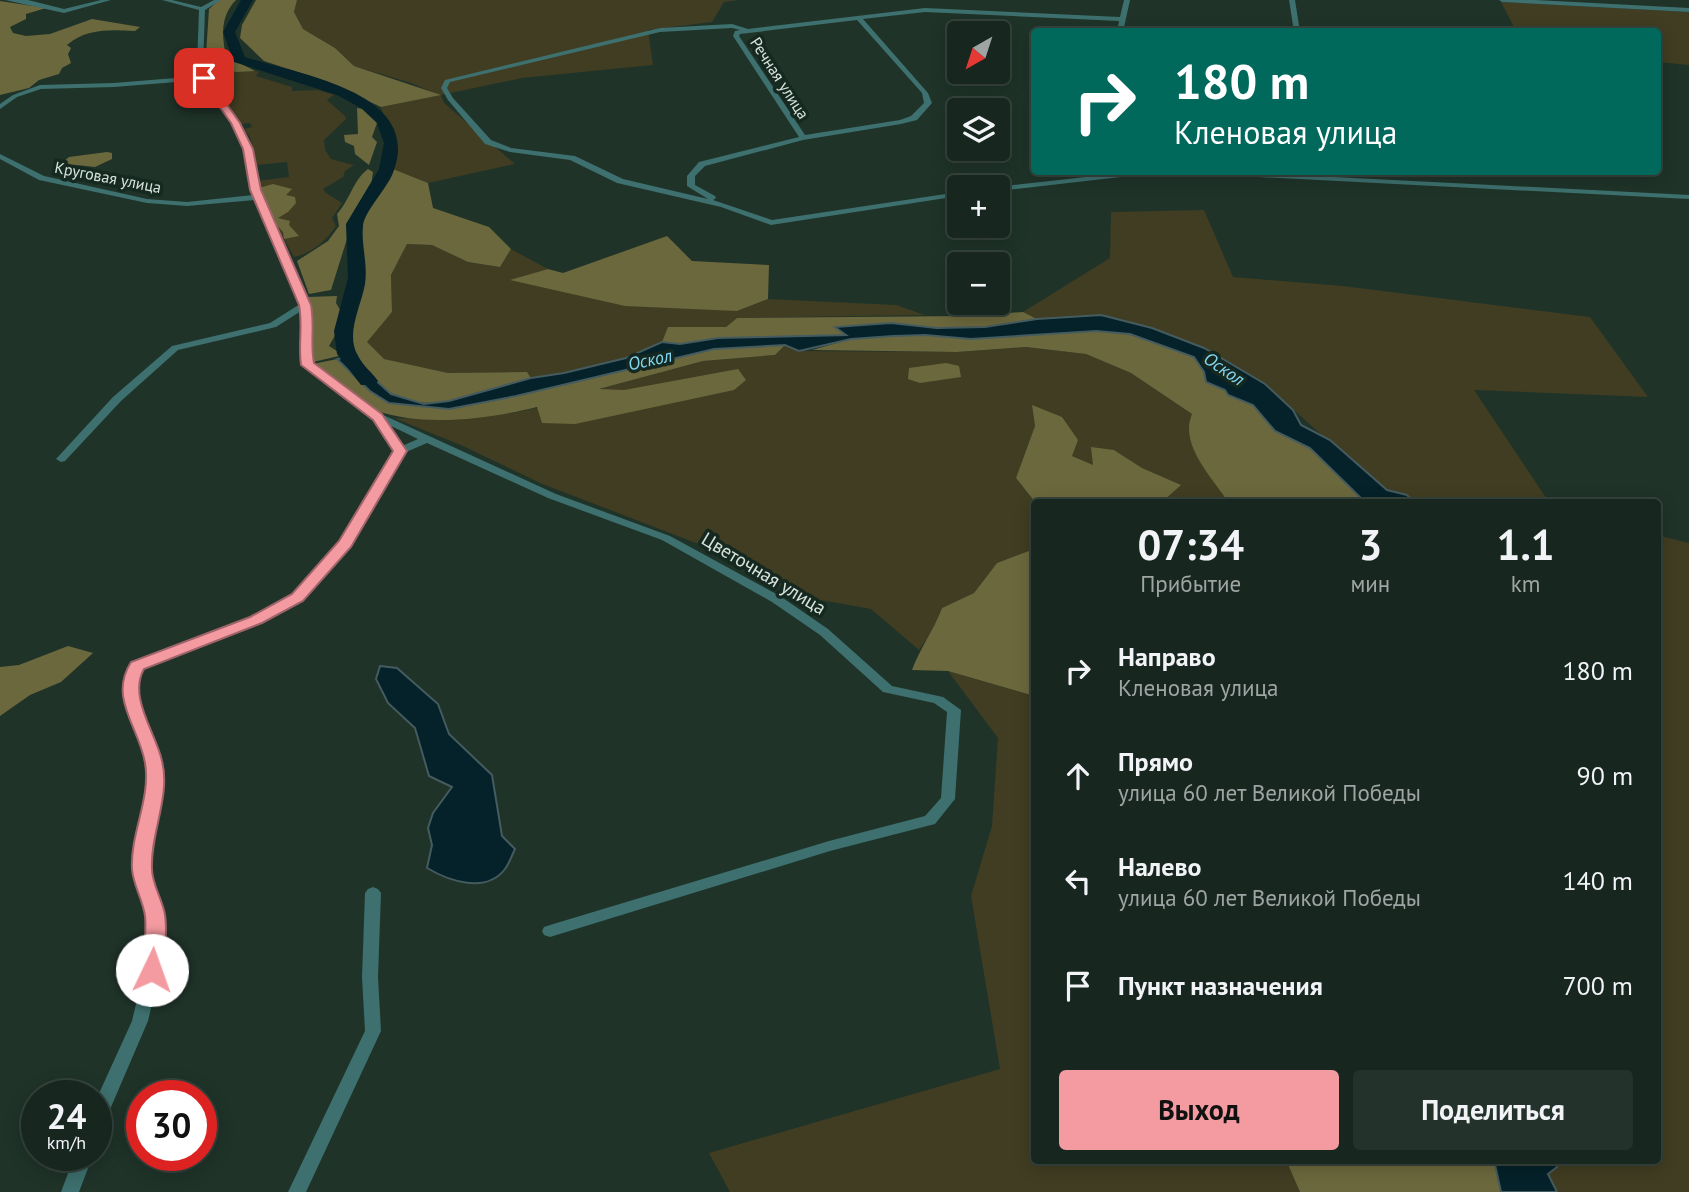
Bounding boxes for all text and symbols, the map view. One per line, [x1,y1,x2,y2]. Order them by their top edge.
north arrow [947,21,1010,84]
map controls [947,21,1010,315]
street label: Речная улица [746,33,814,123]
pin [174,48,234,108]
text: 180 m [1174,49,1309,113]
icon: right [1059,56,1150,147]
icon: arrive [185,59,223,97]
button: layers [947,98,1010,161]
text: Кленовая улица [1174,111,1397,153]
street label: Круговая улица [53,157,163,197]
button: + [947,175,1010,238]
button: − [947,252,1010,315]
water label: Оскол [626,344,674,375]
water label: Оскол [1199,347,1249,391]
text: 07:34 [1137,517,1244,572]
text: 3 [1358,517,1382,572]
text: 1.1 [1497,517,1555,572]
street label: Цветочная улица [697,526,831,620]
text: Прибытие [1140,569,1241,598]
text: мин [1350,569,1390,598]
text: km [1511,569,1540,598]
text: Направо [1118,640,1216,673]
icon: right [1059,652,1097,690]
text: 180 m [1562,654,1633,687]
text: Кленовая улица [1118,673,1279,702]
text: Прямо [1118,745,1193,778]
icon: ahead [1059,757,1097,795]
text: 90 m [1577,759,1633,792]
text: улица 60 лет Великой Победы [1118,778,1421,807]
text: Налево [1118,850,1202,883]
icon: left [1059,862,1097,900]
text: 140 m [1562,864,1633,897]
text: улица 60 лет Великой Победы [1118,883,1421,912]
position arrow [115,933,189,1007]
icon: arrive [1059,967,1097,1005]
text: Пункт назначения [1118,969,1323,1002]
text: 700 m [1562,969,1633,1002]
button: Выход [1059,1070,1339,1150]
button: Поделиться [1353,1070,1633,1150]
speed limit sign: 30 [126,1080,217,1171]
text: 24 [47,1093,86,1139]
text: km/h [47,1131,86,1154]

